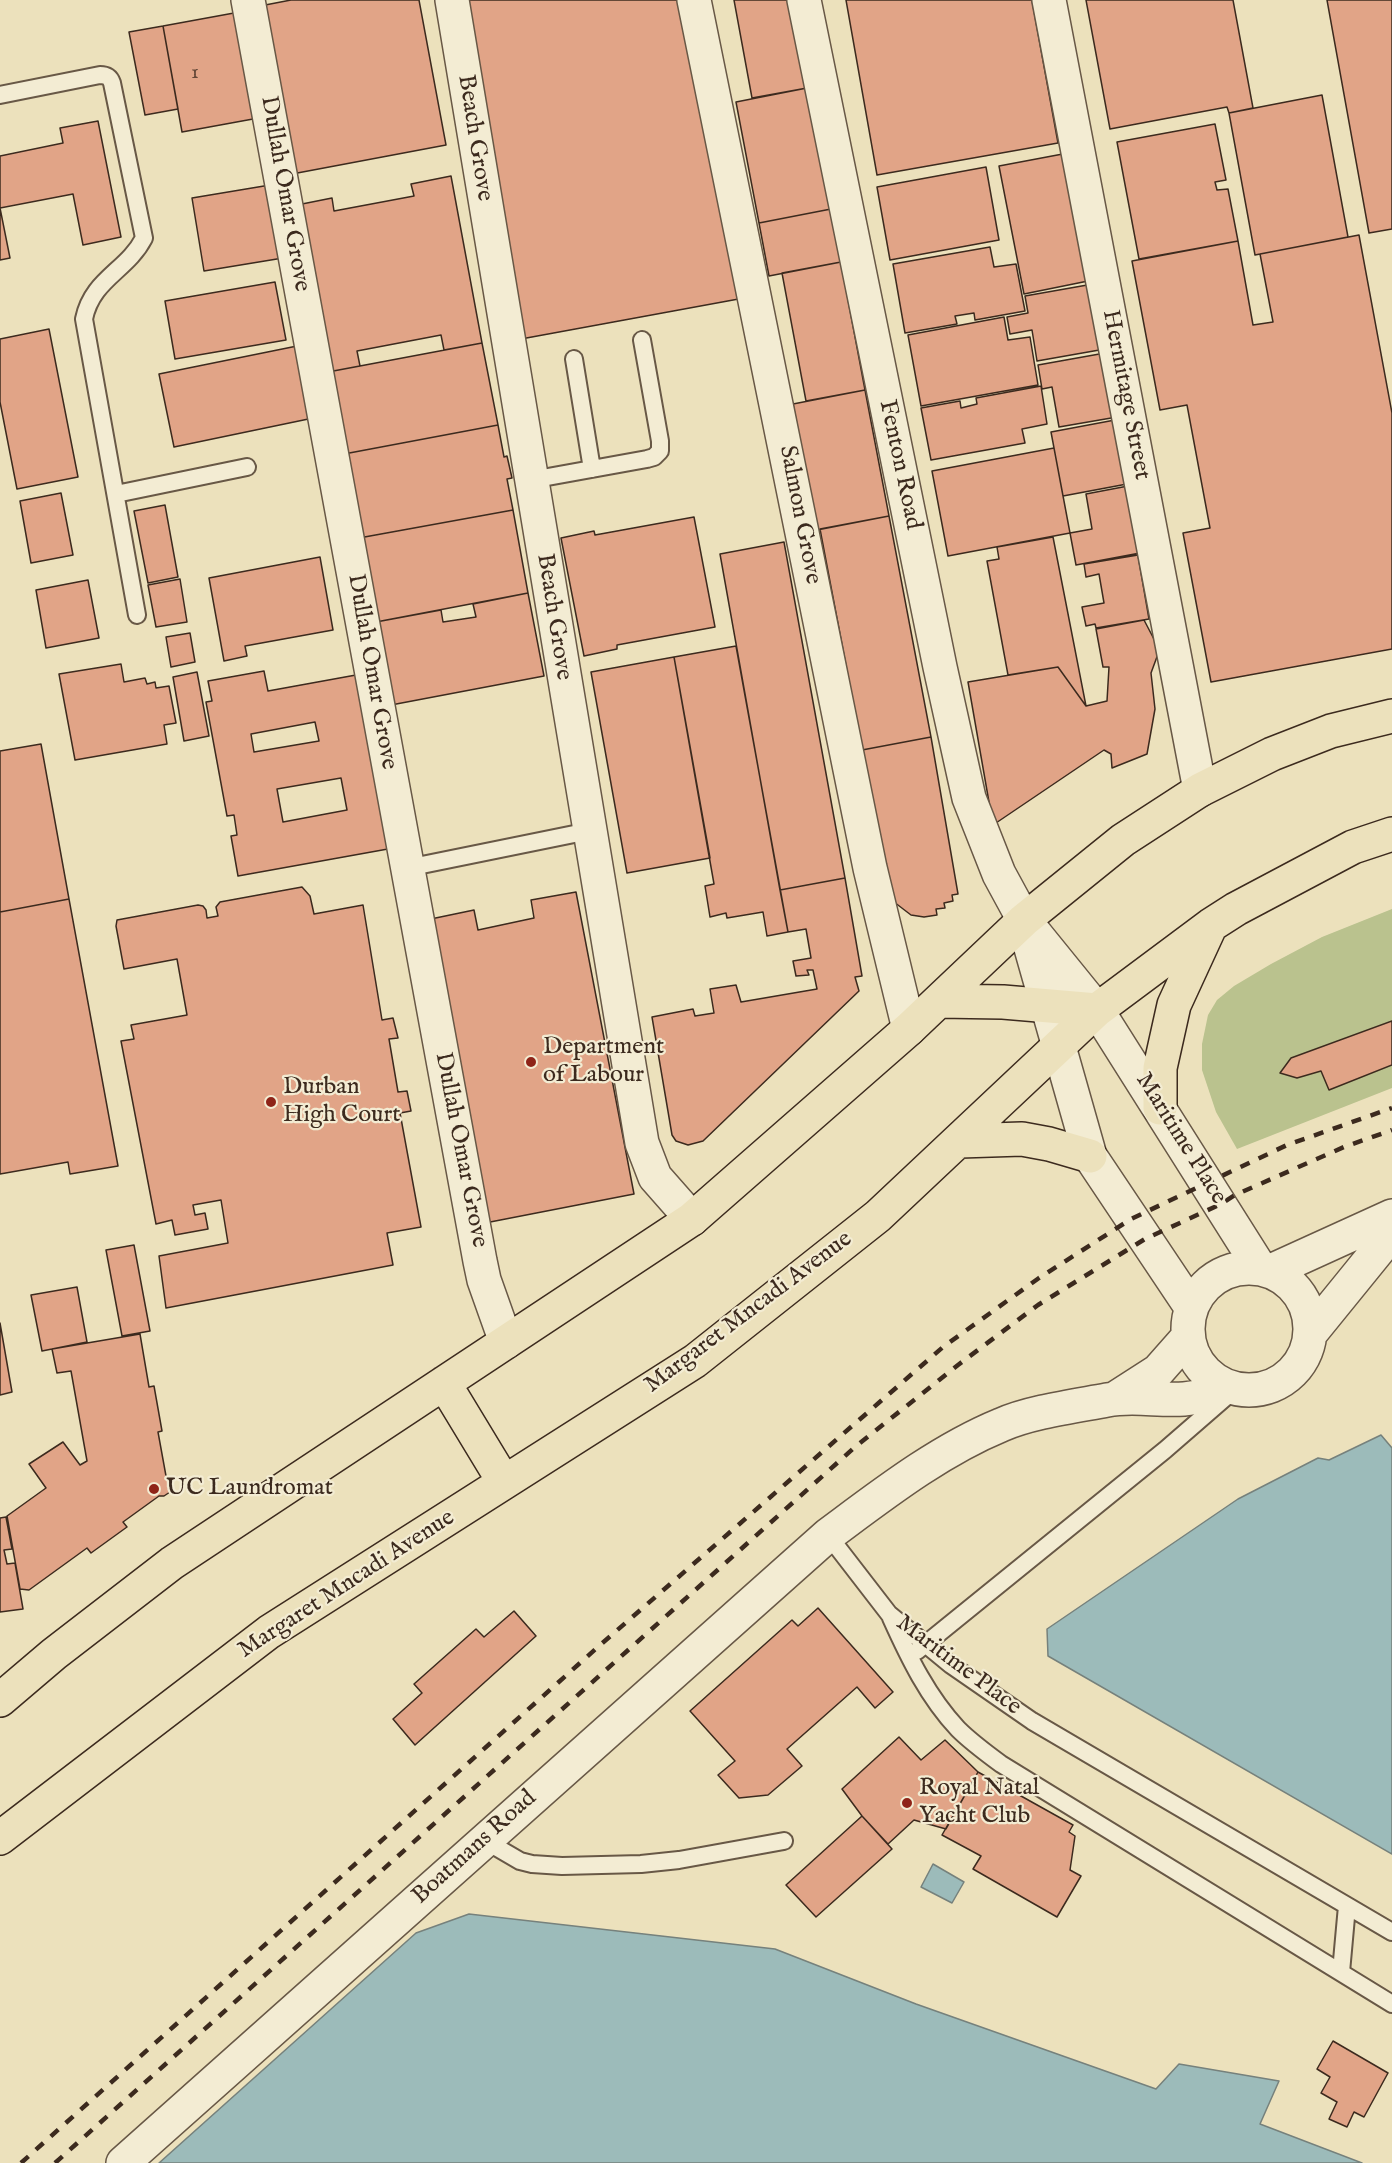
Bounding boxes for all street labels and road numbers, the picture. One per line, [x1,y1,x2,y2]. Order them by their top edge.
street label: Beach Grove [450,73,498,203]
street label: Dullah Omar Grove [253,94,315,294]
street label: Hermitage Street [1094,308,1156,482]
street label: Fenton Road [871,397,927,533]
street label: Salmon Grove [771,443,827,587]
street label: Beach Grove [529,552,577,682]
street label: Dullah Omar Grove [340,572,402,772]
street label: Dullah Omar Grove [427,1050,493,1250]
street label: Maritime Place [1128,1068,1232,1210]
street label: Margaret Mncadi Avenue [640,1226,858,1400]
street label: Margaret Mncadi Avenue [233,1504,461,1666]
street label: Maritime Place [890,1609,1026,1723]
street label: Boatmans Road [407,1785,543,1911]

